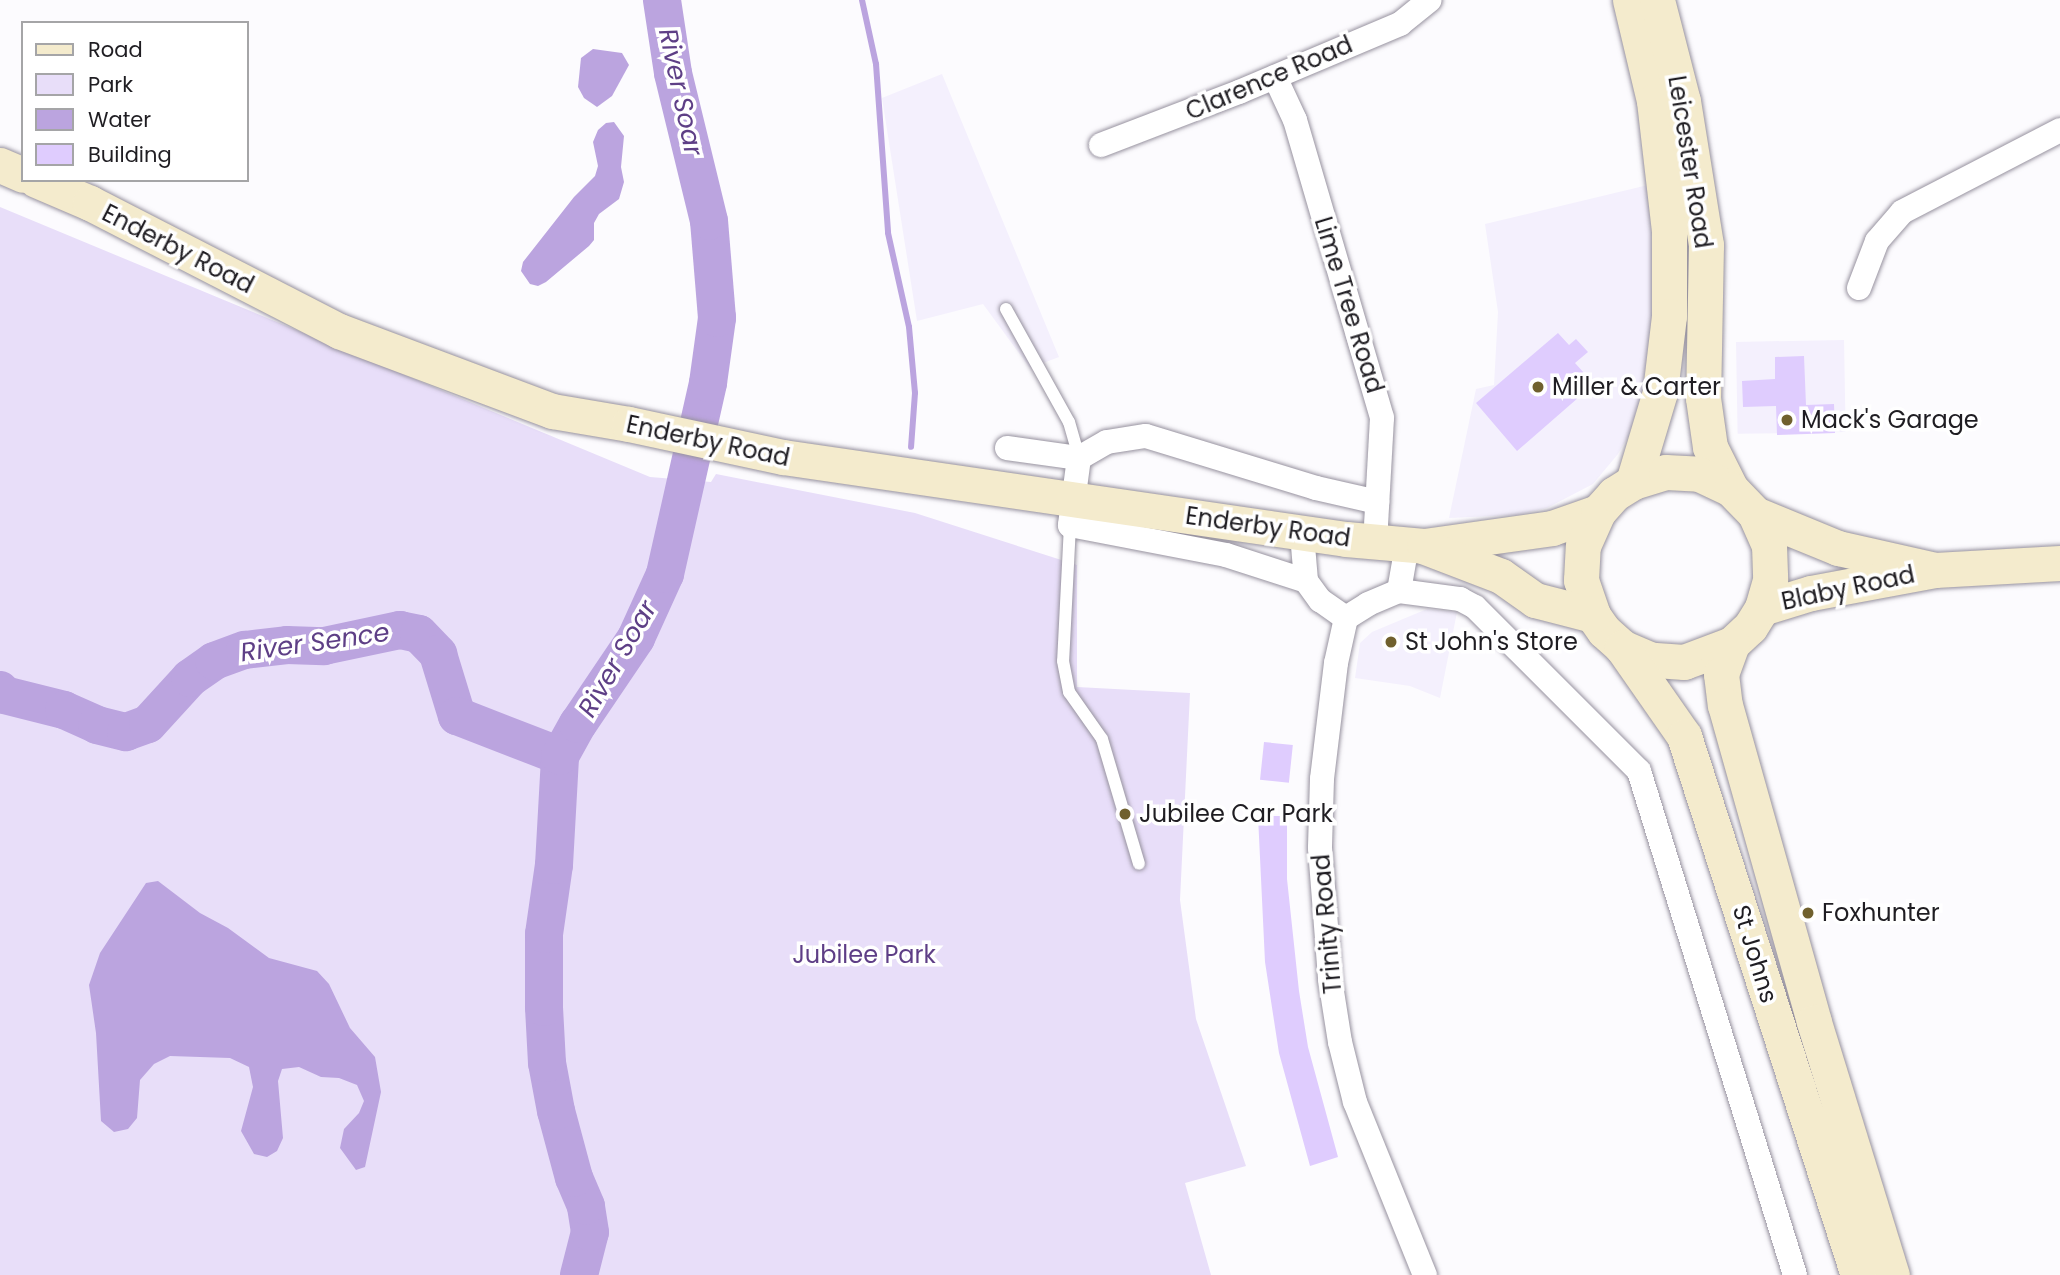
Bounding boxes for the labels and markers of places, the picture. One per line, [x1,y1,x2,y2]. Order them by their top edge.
place label: Miller & Carter [1552,373,1721,401]
marker: Miller & Carter [1530,379,1546,395]
place label: Mack's Garage [1801,406,1979,434]
marker: Mack's Garage [1779,412,1795,428]
place label: St John's Store [1405,628,1578,656]
marker: St John's Store [1383,634,1399,650]
place label: Jubilee Car Park [1139,800,1333,828]
marker: Jubilee Car Park [1117,806,1133,822]
place label: Foxhunter [1822,899,1940,927]
marker: Foxhunter [1800,905,1816,921]

